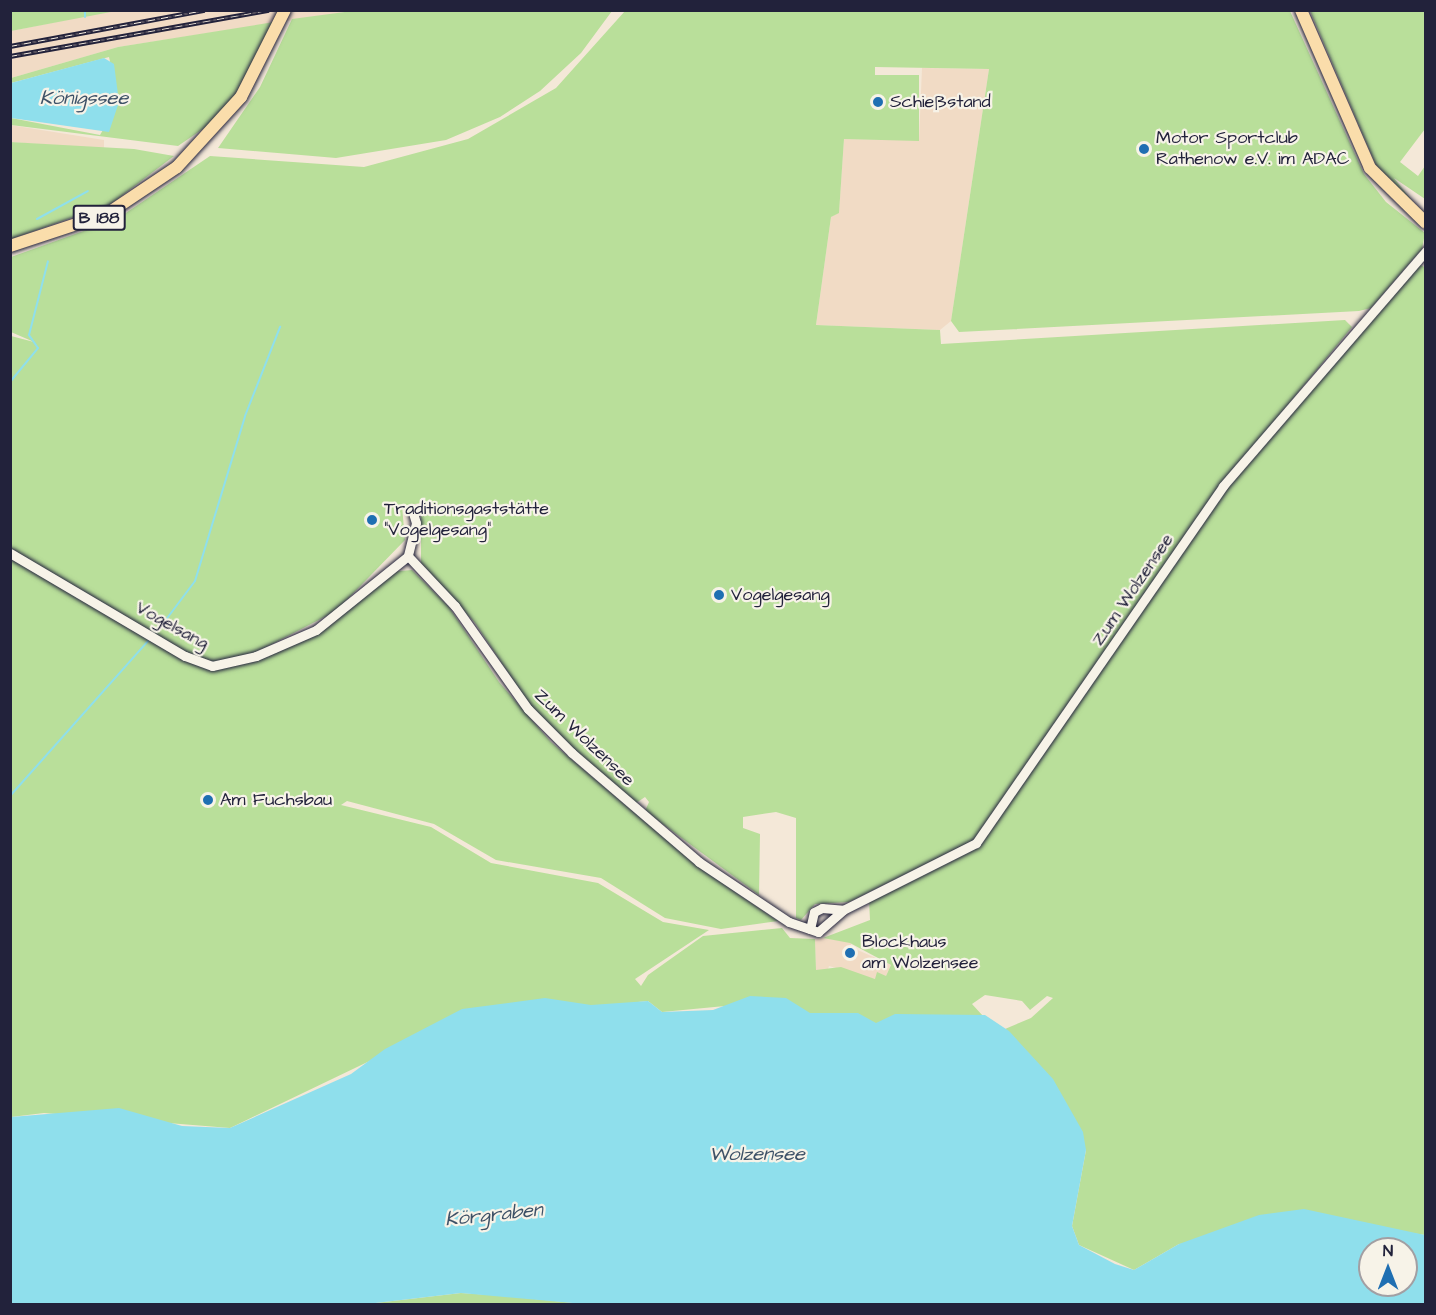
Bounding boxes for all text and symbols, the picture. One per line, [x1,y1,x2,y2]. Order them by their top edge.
water label: Königssee [40,86,128,110]
place label: Schießstand [890,91,991,113]
marker: Schießstand [871,95,885,109]
place label: Motor Sportclub Rathenow e.V. im ADAC [1156,128,1350,170]
marker: Motor Sportclub Rathenow e.V. im ADAC [1137,142,1151,156]
road number: B 188 [72,205,126,231]
place label: Traditionsgaststätte "Vogelgesang" [384,499,549,542]
marker: Traditionsgaststätte "Vogelgesang" [365,513,379,527]
street label: Zum Wolzensee [1088,530,1178,650]
place label: Vogelgesang [731,584,830,606]
marker: Vogelgesang [712,588,726,602]
street label: Vogelsang [132,597,212,655]
street label: Zum Wolzensee [530,685,638,791]
place label: Am Fuchsbau [220,789,332,811]
marker: Am Fuchsbau [201,793,215,807]
place label: Blockhaus am Wolzensee [862,932,978,974]
marker: Blockhaus am Wolzensee [843,946,857,960]
water label: Wolzensee [709,1142,805,1166]
water label: Körgraben [444,1198,544,1232]
north arrow [1358,1237,1418,1297]
text: N [1383,1240,1393,1262]

